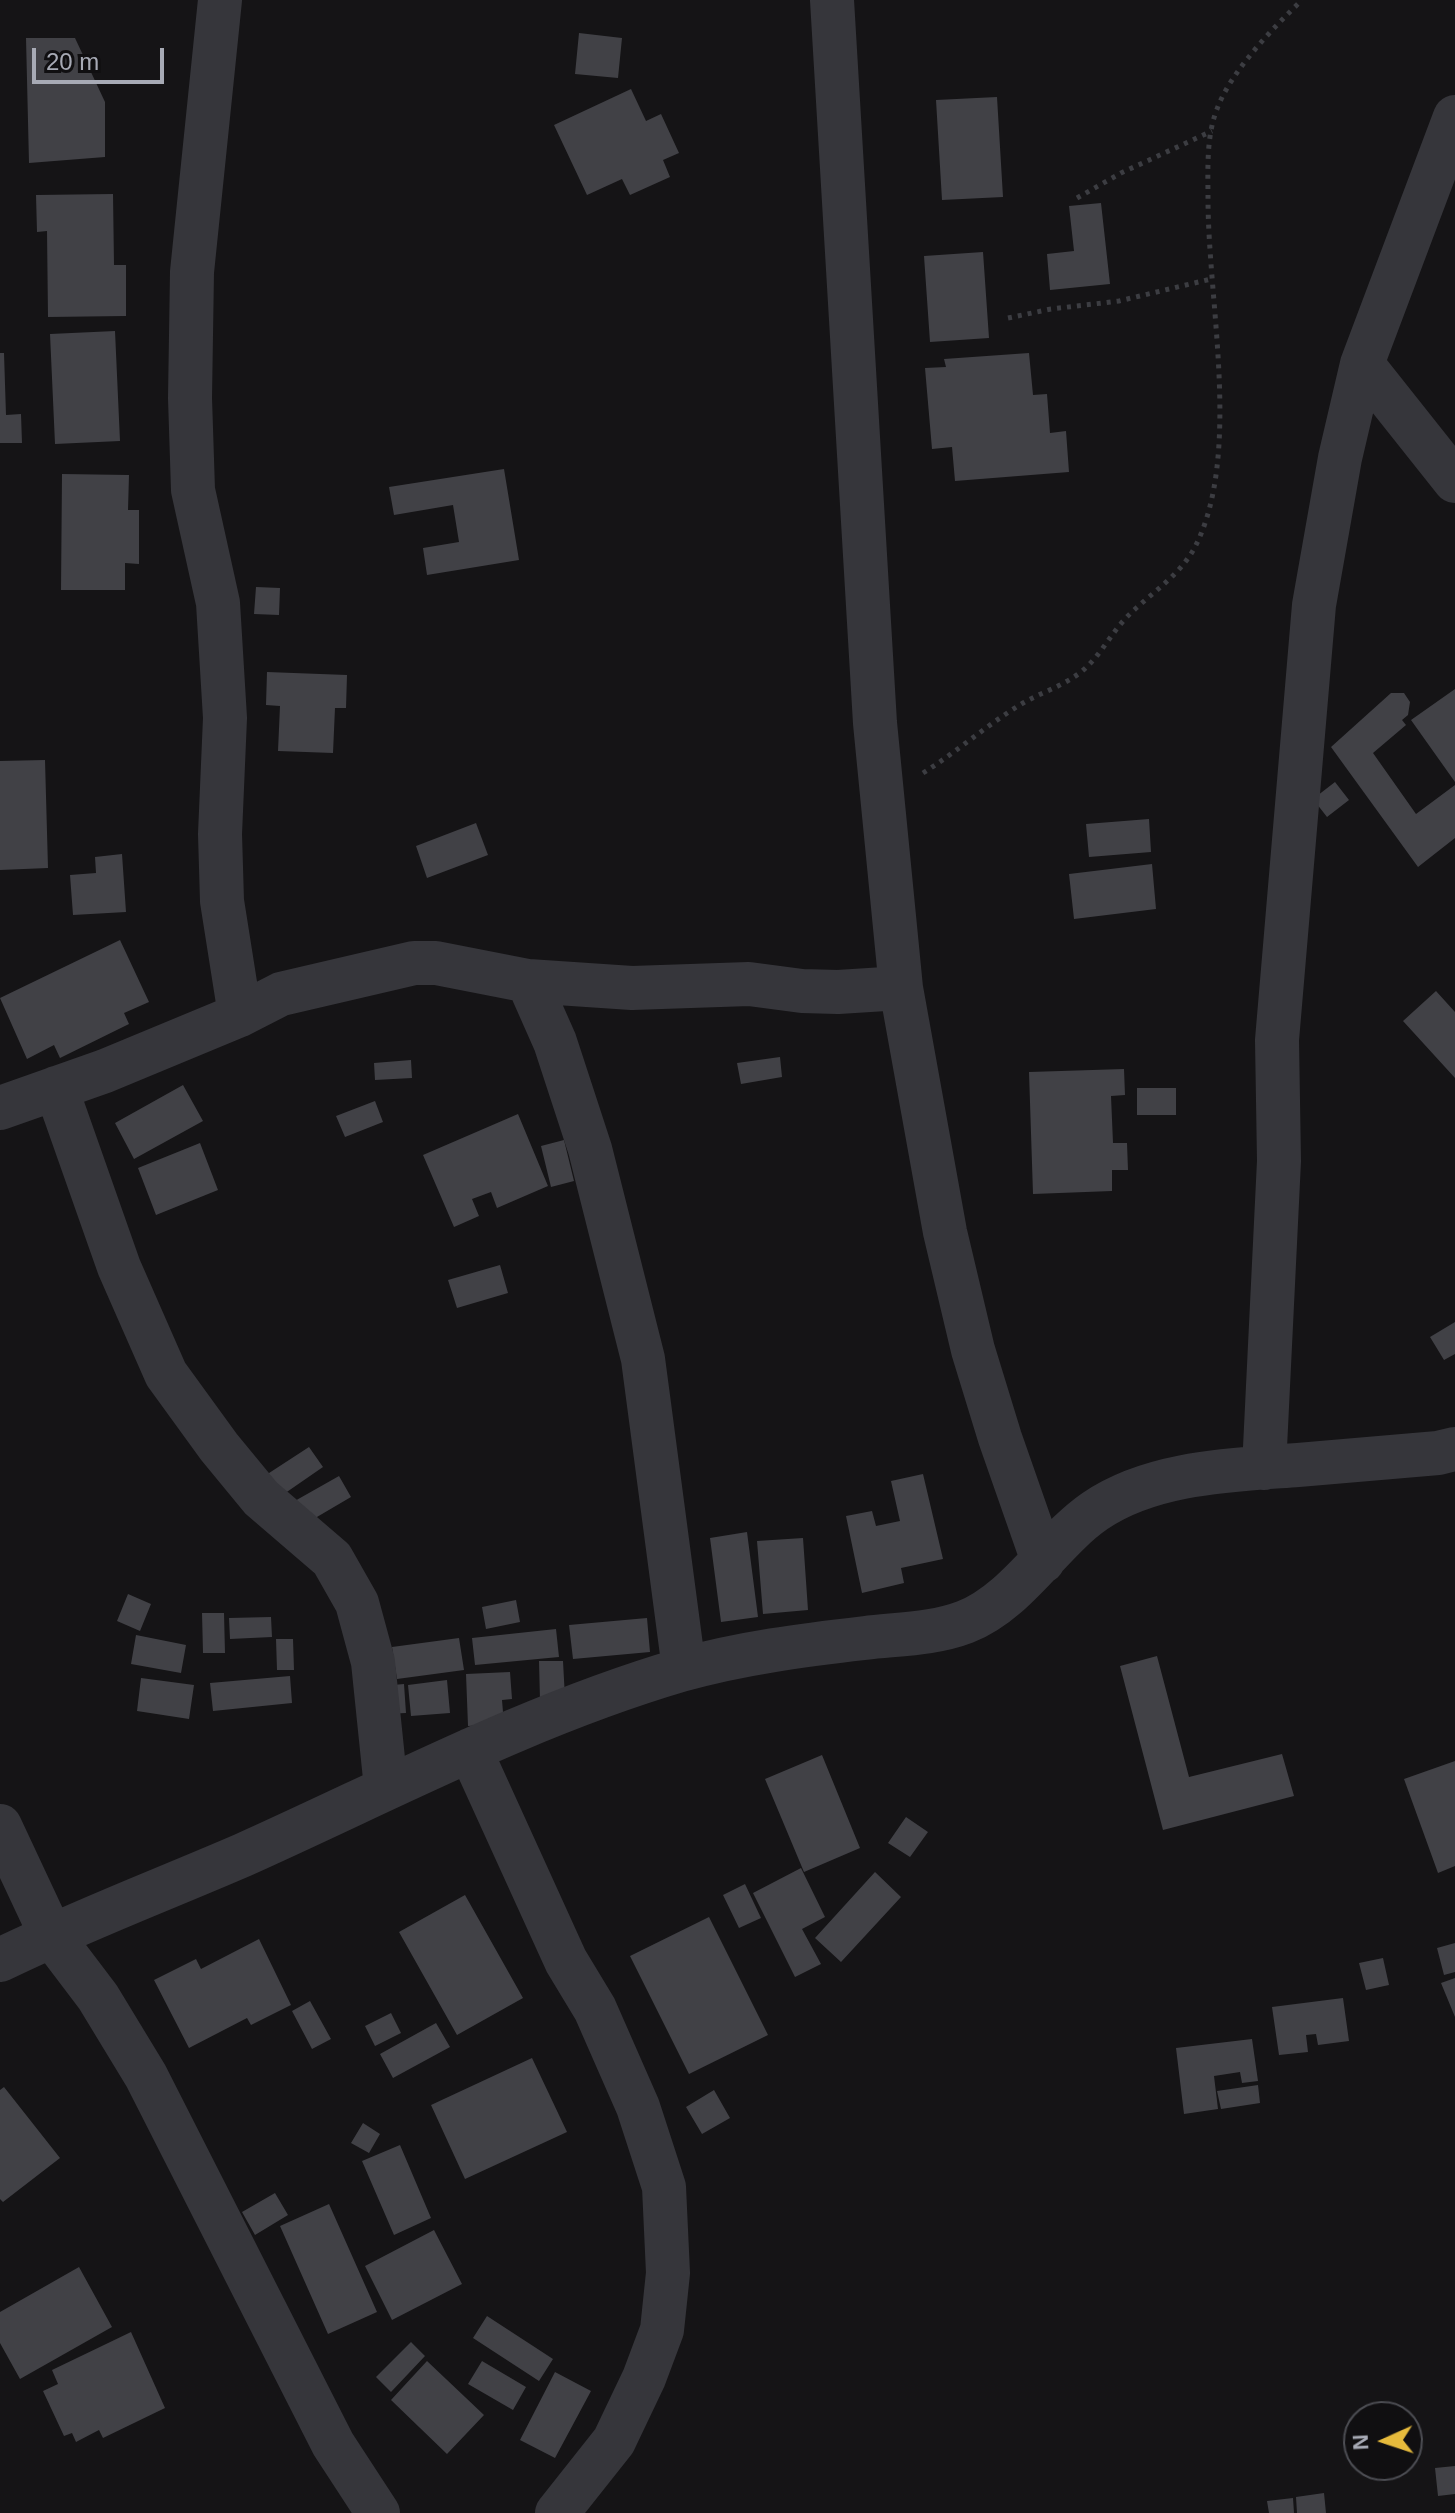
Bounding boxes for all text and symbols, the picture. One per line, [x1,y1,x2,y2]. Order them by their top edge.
scale bar [36,32,168,82]
text: 20 m [46,48,99,75]
north arrow [1343,2401,1423,2481]
text: N [1348,2434,1373,2451]

